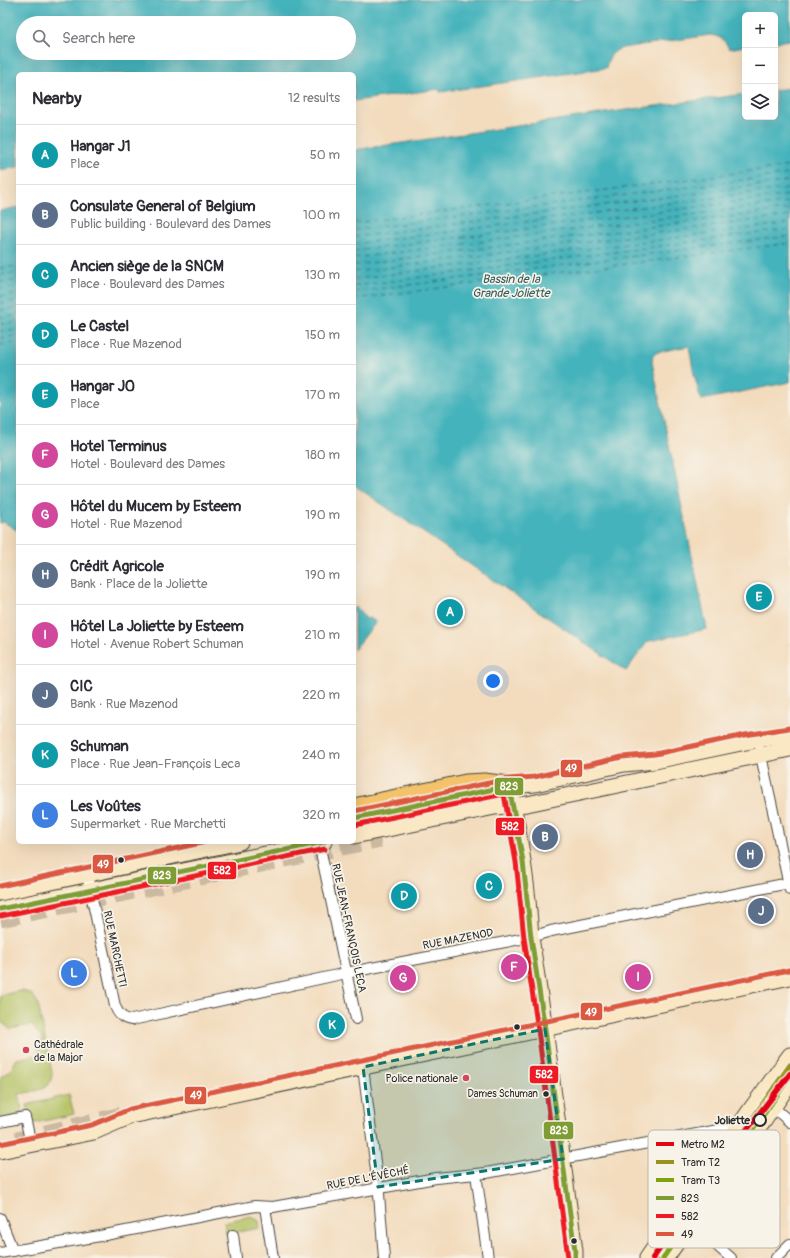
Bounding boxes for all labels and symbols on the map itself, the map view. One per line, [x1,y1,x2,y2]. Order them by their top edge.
water label: Bassin de la Grande Joliette [472,272,551,301]
pin: E [746,582,772,612]
pin: A [437,597,463,627]
your location [483,671,503,691]
line badge: 49 [560,759,583,778]
text: 49 [564,762,577,775]
line badge: 82S [494,777,524,796]
text: 82S [500,780,519,793]
line badge: 582 [495,817,525,836]
text: 582 [501,820,519,833]
pin: B [532,822,558,852]
pin: H [737,840,763,870]
line badge: 49 [92,854,114,874]
unlabelled marker [116,855,126,865]
text: 49 [96,858,109,871]
line badge: 582 [207,861,237,880]
street label: RUE JEAN-FRANÇOIS LECA [329,862,369,994]
text: 582 [213,864,231,877]
line badge: 82S [147,866,177,885]
text: 82S [153,869,172,882]
pin: C [476,871,502,901]
pin: D [391,881,417,911]
pin: J [748,896,774,926]
street label: RUE MARCHETTI [101,910,129,988]
street label: RUE MAZENOD [422,926,494,952]
pin: F [501,952,527,982]
pin: L [61,958,87,988]
pin: I [625,962,651,992]
pin: G [390,963,416,993]
line badge: 49 [580,1002,603,1021]
text: 49 [584,1006,597,1019]
pin: K [319,1010,345,1040]
unlabelled marker [512,1022,522,1032]
place label: Cathédrale de la Major [34,1038,84,1064]
marker: Cathédrale de la Major [21,1045,31,1055]
line badge: 582 [529,1065,559,1084]
text: 582 [535,1068,553,1081]
place label: Police nationale [385,1072,459,1085]
marker: Police nationale [461,1073,471,1083]
line badge: 49 [184,1086,207,1105]
place label: Dames Schuman [467,1088,538,1100]
text: 49 [189,1089,202,1102]
marker: Dames Schuman [541,1089,551,1099]
marker: Joliette [753,1113,767,1127]
place label: Joliette [715,1114,751,1127]
line badge: 82S [543,1121,574,1140]
text: 82S [550,1124,569,1137]
legend [648,1130,780,1248]
text: Metro M2 [681,1138,725,1151]
text: Tram T2 [681,1156,720,1169]
street label: RUE DE L'ÉVÊCHÉ [326,1164,410,1192]
text: Tram T3 [681,1174,720,1187]
text: 82S [681,1192,699,1205]
text: 582 [681,1210,699,1223]
text: 49 [681,1228,693,1241]
unlabelled marker [569,1236,579,1246]

